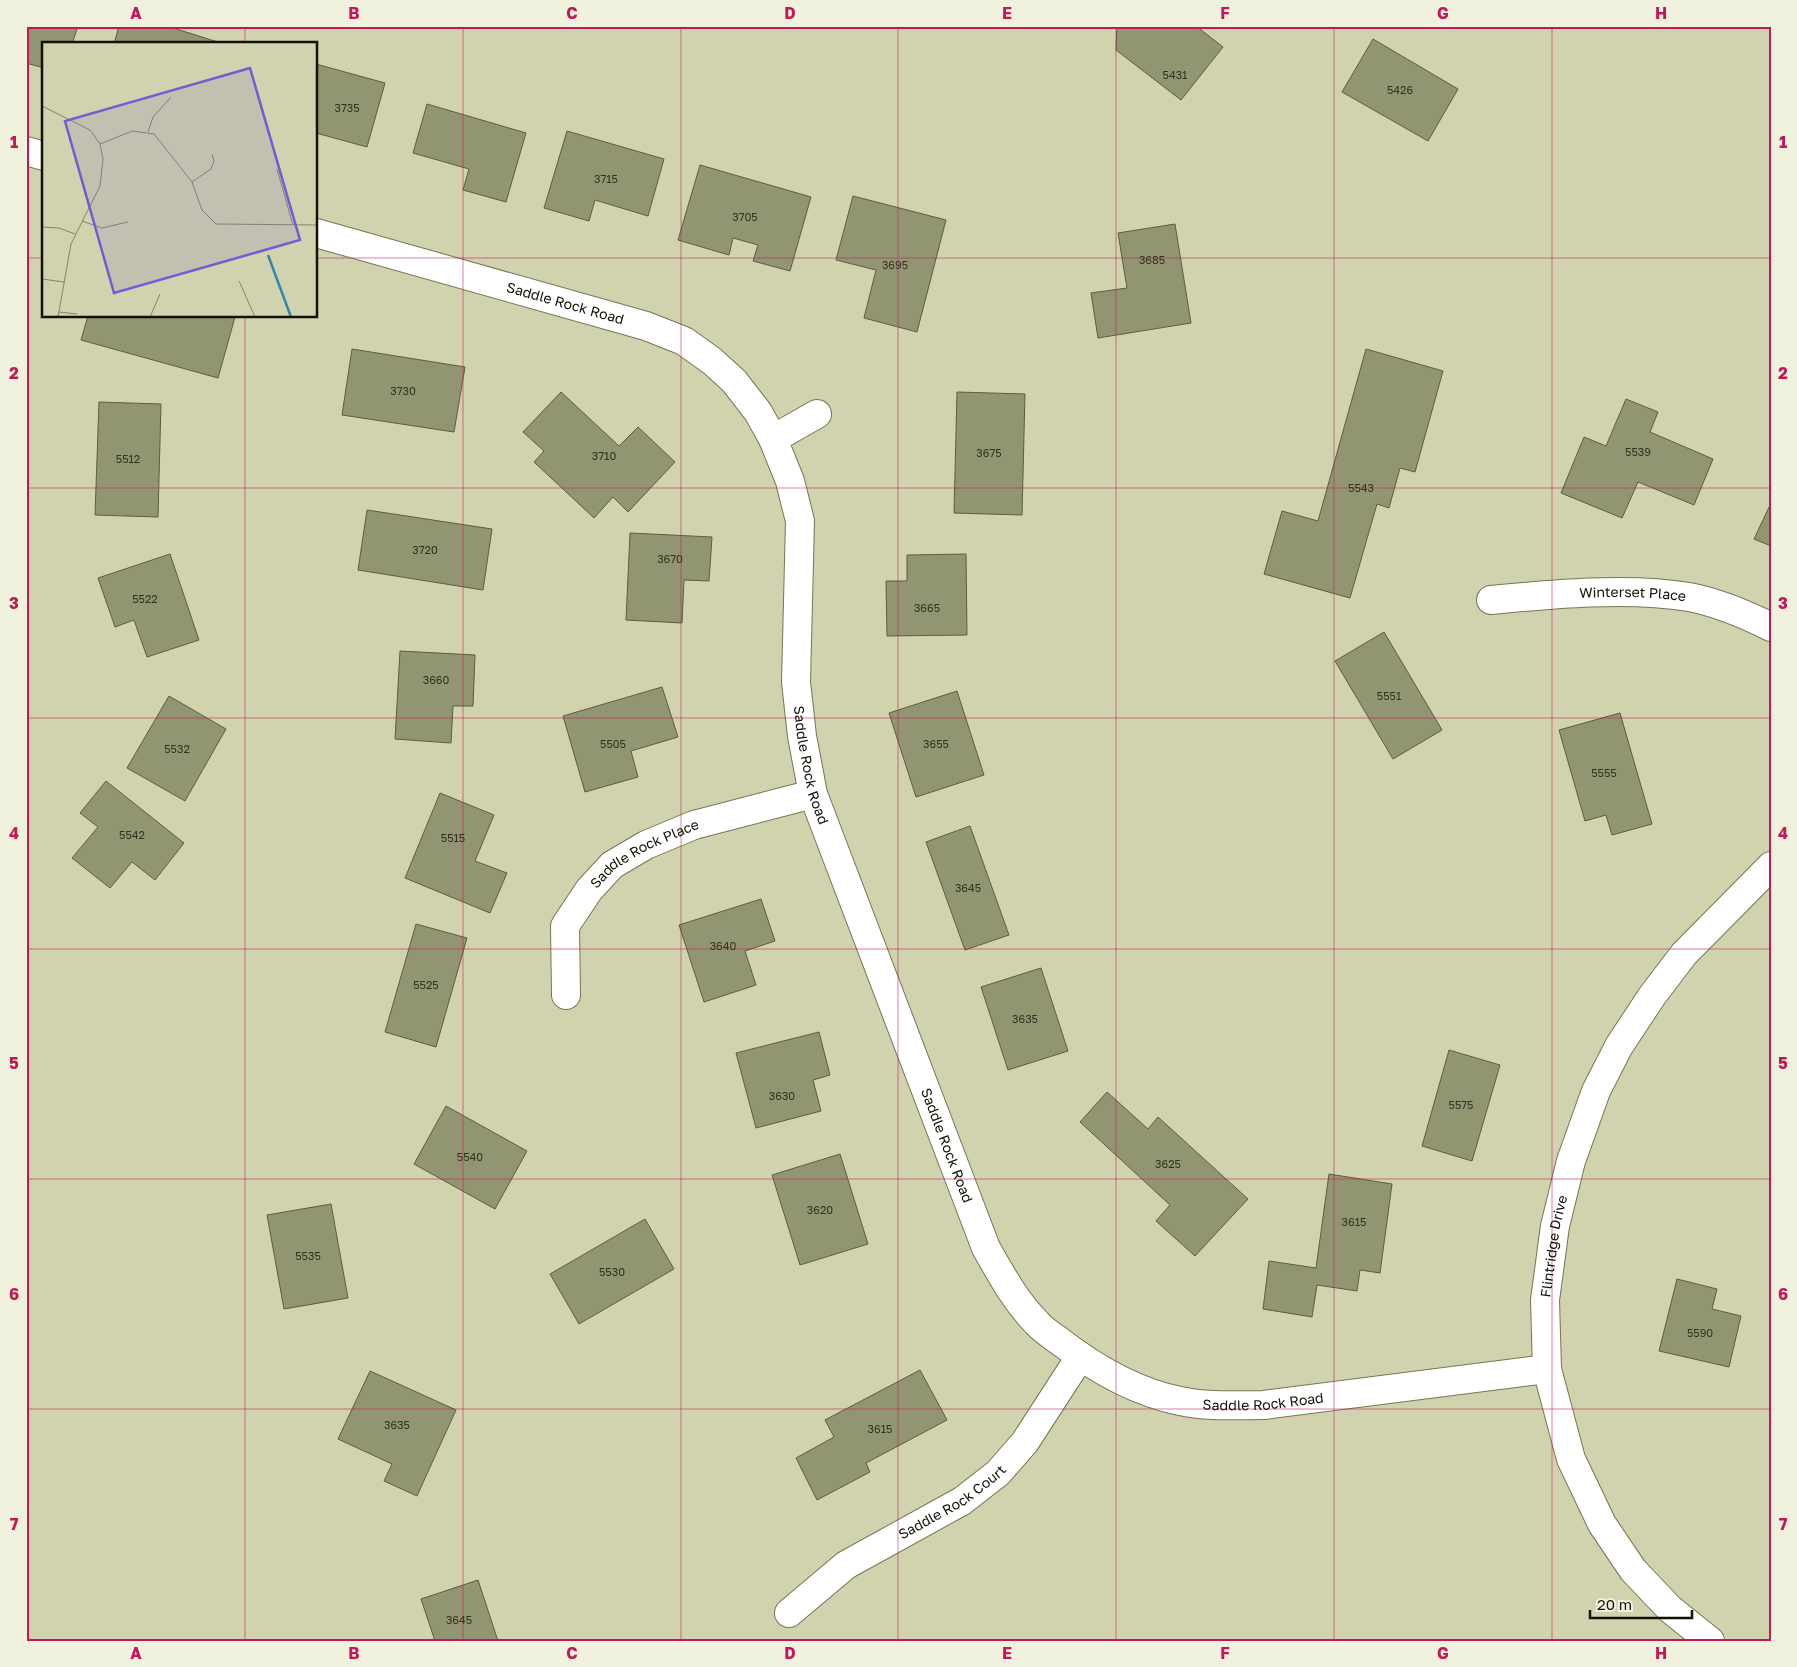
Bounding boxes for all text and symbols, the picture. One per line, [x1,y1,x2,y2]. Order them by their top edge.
text: A [130,3,142,23]
text: B [348,3,360,23]
text: C [566,3,578,23]
text: D [784,3,796,23]
text: E [1002,3,1012,23]
text: F [1220,3,1230,23]
text: G [1437,3,1449,23]
text: H [1655,3,1667,23]
inset map [42,42,318,318]
house number: 5431 [1163,68,1187,81]
house number: 5426 [1387,83,1413,96]
house number: 3735 [334,101,360,114]
text: 1 [10,132,18,152]
text: 1 [1779,132,1787,152]
house number: 3715 [594,172,618,185]
house number: 3705 [732,210,758,223]
house number: 3685 [1139,253,1165,266]
house number: 3695 [882,258,908,271]
street label: Saddle Rock Road [505,278,626,327]
text: 2 [9,363,19,383]
text: 2 [1778,363,1788,383]
house number: 3730 [390,384,416,397]
house number: 5539 [1625,445,1651,458]
house number: 3675 [976,446,1002,459]
house number: 3710 [592,449,616,462]
house number: 5512 [116,452,140,465]
house number: 5543 [1348,481,1374,494]
house number: 3720 [412,543,438,556]
house number: 3670 [657,552,683,565]
street label: Winterset Place [1579,583,1687,604]
house number: 5522 [132,592,158,605]
text: 3 [9,593,19,613]
text: 3 [1778,593,1788,613]
house number: 3665 [914,601,940,614]
house number: 3660 [423,673,449,686]
house number: 5551 [1377,689,1401,702]
street label: Saddle Rock Road [791,705,833,827]
house number: 5505 [600,737,626,750]
house number: 3655 [923,737,949,750]
house number: 5532 [164,742,190,755]
house number: 5555 [1591,766,1617,779]
street label: Saddle Rock Place [586,815,700,891]
text: 4 [9,823,19,843]
text: 4 [1778,823,1788,843]
house number: 5542 [119,828,145,841]
house number: 5515 [441,831,465,844]
house number: 3645 [955,881,981,894]
house number: 3640 [710,939,736,952]
house number: 5525 [413,978,439,991]
house number: 3635 [1012,1012,1038,1025]
text: 5 [9,1053,19,1073]
text: 5 [1778,1053,1788,1073]
street label: Saddle Rock Road [918,1086,977,1205]
house number: 3630 [769,1089,795,1102]
house number: 5575 [1449,1098,1473,1111]
house number: 5540 [457,1150,483,1163]
house number: 3625 [1155,1157,1181,1170]
street label: Flintridge Drive [1536,1193,1570,1299]
house number: 3620 [807,1203,833,1216]
house number: 3615 [1342,1215,1366,1228]
house number: 5535 [295,1249,321,1262]
house number: 5530 [599,1265,625,1278]
text: 6 [9,1284,19,1304]
text: 6 [1778,1284,1788,1304]
house number: 5590 [1687,1326,1713,1339]
street label: Saddle Rock Road [1202,1388,1325,1413]
house number: 3635 [384,1418,410,1431]
house number: 3615 [868,1422,892,1435]
street label: Saddle Rock Court [895,1461,1009,1542]
text: 7 [10,1514,19,1534]
text: 7 [1779,1514,1788,1534]
scale bar [1590,1587,1692,1619]
text: 20 m [1597,1595,1632,1613]
house number: 3645 [446,1613,472,1626]
text: A [130,1643,142,1663]
text: B [348,1643,360,1663]
text: C [566,1643,578,1663]
text: D [784,1643,796,1663]
text: E [1002,1643,1012,1663]
text: F [1220,1643,1230,1663]
text: G [1437,1643,1449,1663]
text: H [1655,1643,1667,1663]

